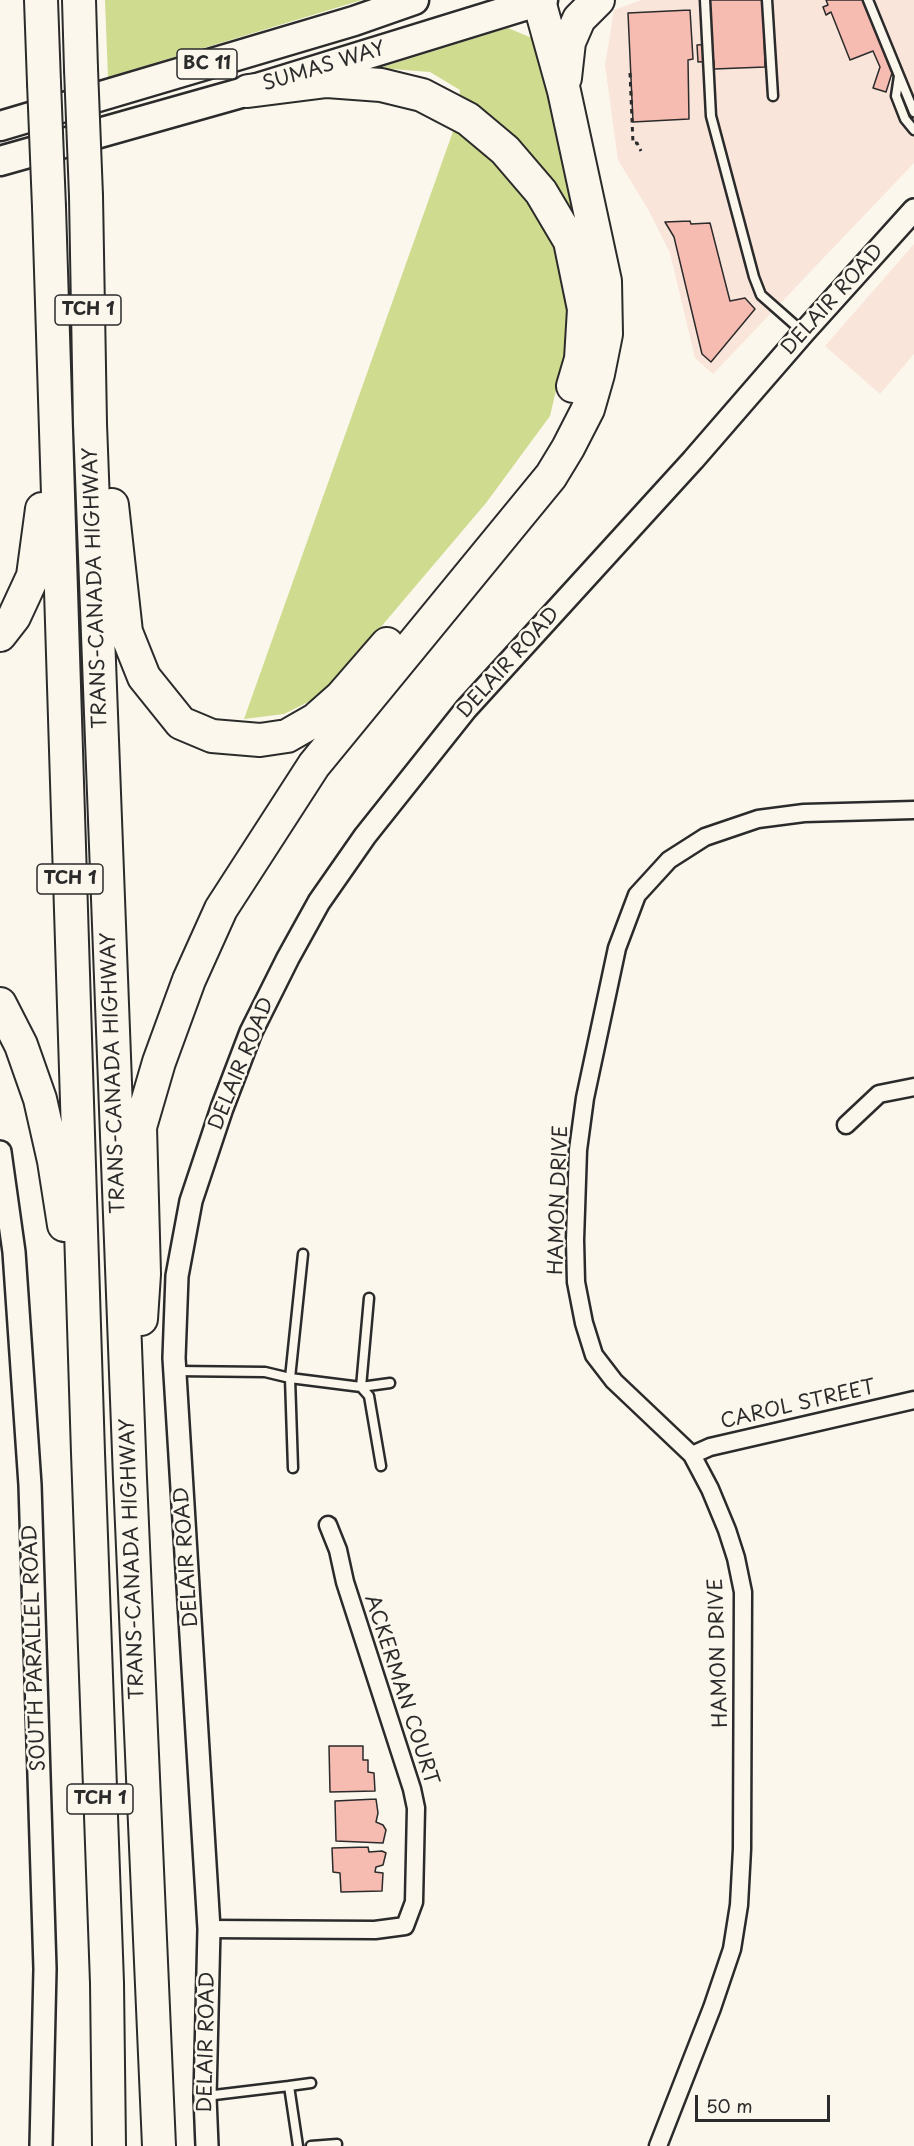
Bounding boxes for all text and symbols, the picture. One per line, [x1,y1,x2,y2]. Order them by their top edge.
street label: SUMAS WAY [260,37,388,97]
road number: BC 11 [177,49,237,79]
street label: DELAIR ROAD [777,240,889,360]
road number: TCH 1 [55,295,121,325]
street label: TRANS-CANADA HIGHWAY [79,447,113,729]
street label: DELAIR ROAD [453,603,565,723]
road number: TCH 1 [37,864,103,894]
street label: TRANS-CANADA HIGHWAY [97,932,131,1214]
street label: DELAIR ROAD [205,994,279,1134]
street label: HAMON DRIVE [544,1125,574,1275]
street label: CAROL STREET [718,1376,878,1434]
street label: TRANS-CANADA HIGHWAY [116,1418,150,1700]
street label: DELAIR ROAD [170,1486,204,1628]
street label: SOUTH PARALLEL ROAD [19,1524,51,1772]
street label: HAMON DRIVE [704,1578,734,1728]
street label: ACKERMAN COURT [359,1592,443,1788]
road number: TCH 1 [67,1784,133,1814]
street label: DELAIR ROAD [194,1971,220,2113]
scale bar [698,2083,833,2121]
text: 50 m [706,2092,753,2119]

